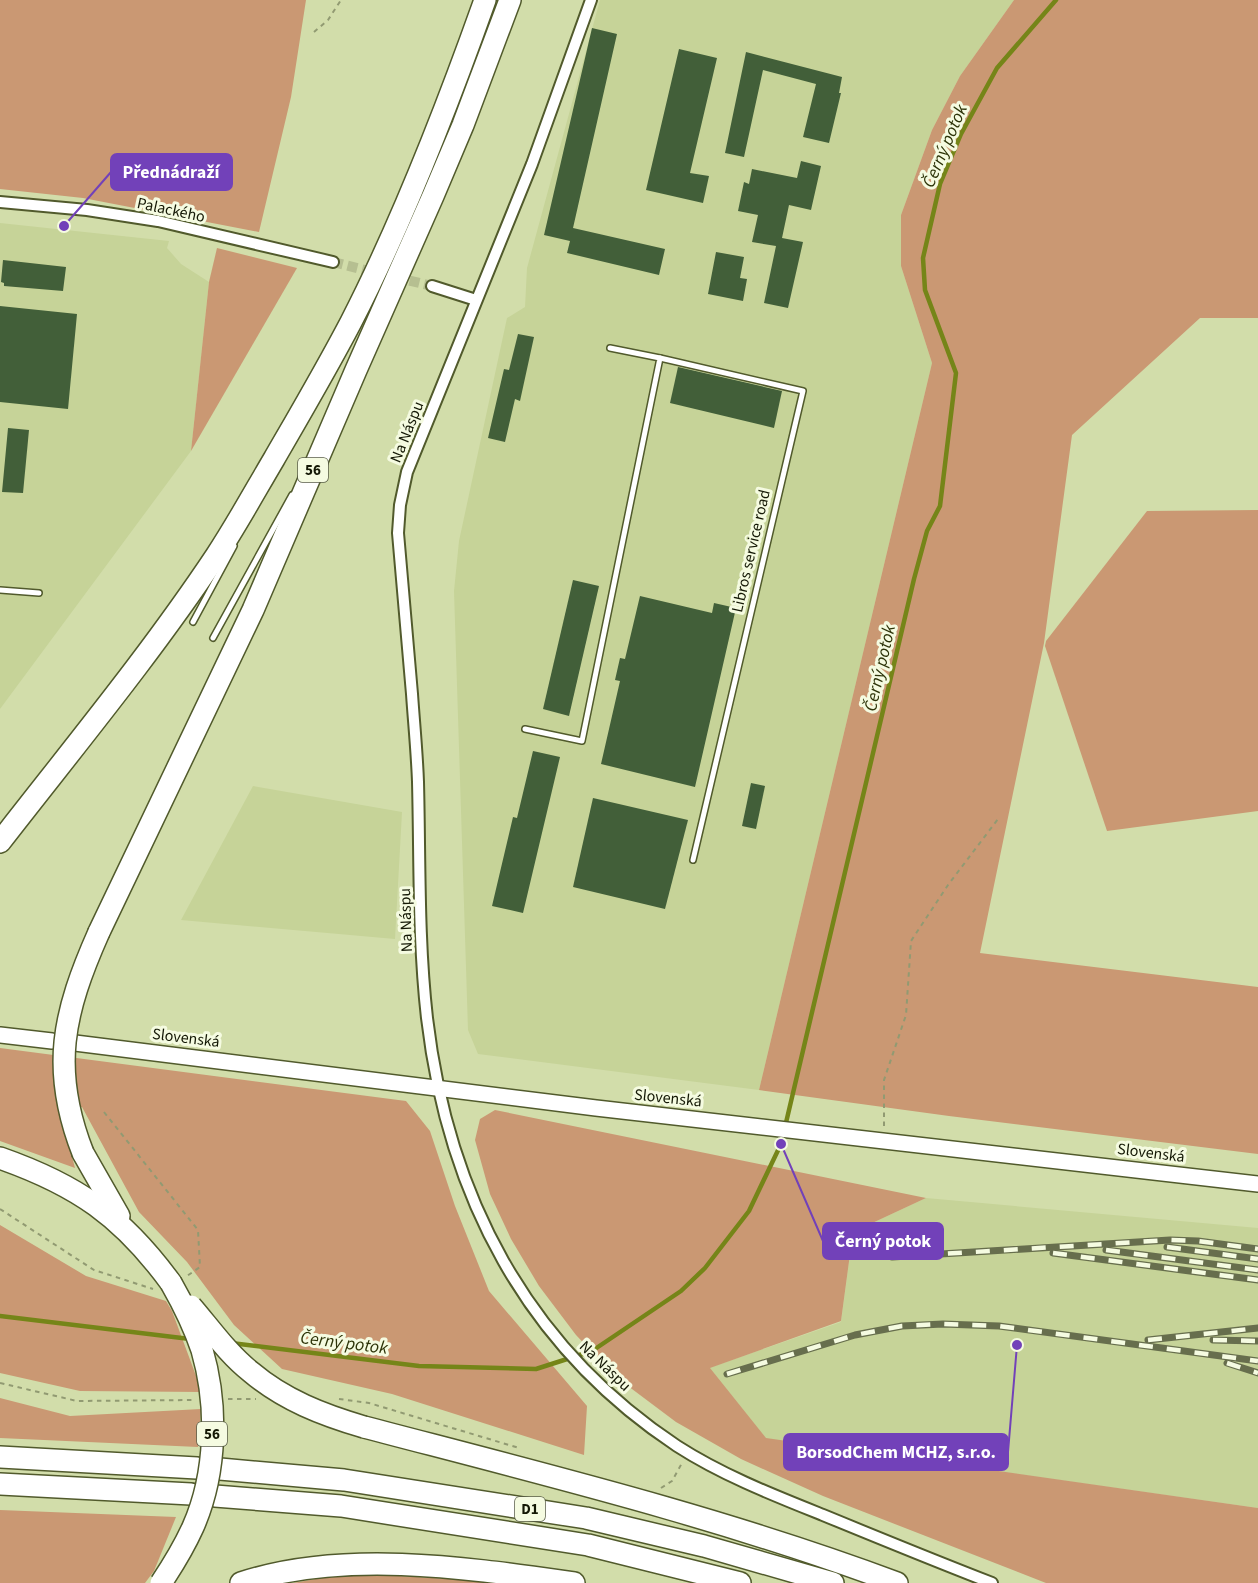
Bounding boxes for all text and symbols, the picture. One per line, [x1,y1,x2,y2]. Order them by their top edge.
water label: Černý potok [916,100,974,191]
callout: Přednádraží [111,154,232,190]
text: Přednádraží [123,160,220,185]
street label: Palackého [135,192,207,228]
street label: Na Náspu [385,398,429,466]
road number: 56 [298,458,328,482]
street label: Libros service road [726,487,776,615]
water label: Černý potok [858,622,902,714]
street label: Na Náspu [394,887,418,953]
street label: Slovenská [151,1023,221,1053]
street label: Slovenská [633,1084,703,1112]
street label: Slovenská [1116,1138,1186,1168]
callout: Černý potok [823,1223,943,1259]
text: Černý potok [835,1229,931,1254]
water label: Černý potok [299,1325,390,1361]
street label: Na Náspu [574,1336,636,1396]
road number: 56 [197,1422,227,1446]
callout: BorsodChem MCHZ, s.r.o. [784,1434,1008,1470]
text: BorsodChem MCHZ, s.r.o. [796,1440,996,1465]
road number: D1 [515,1497,545,1521]

